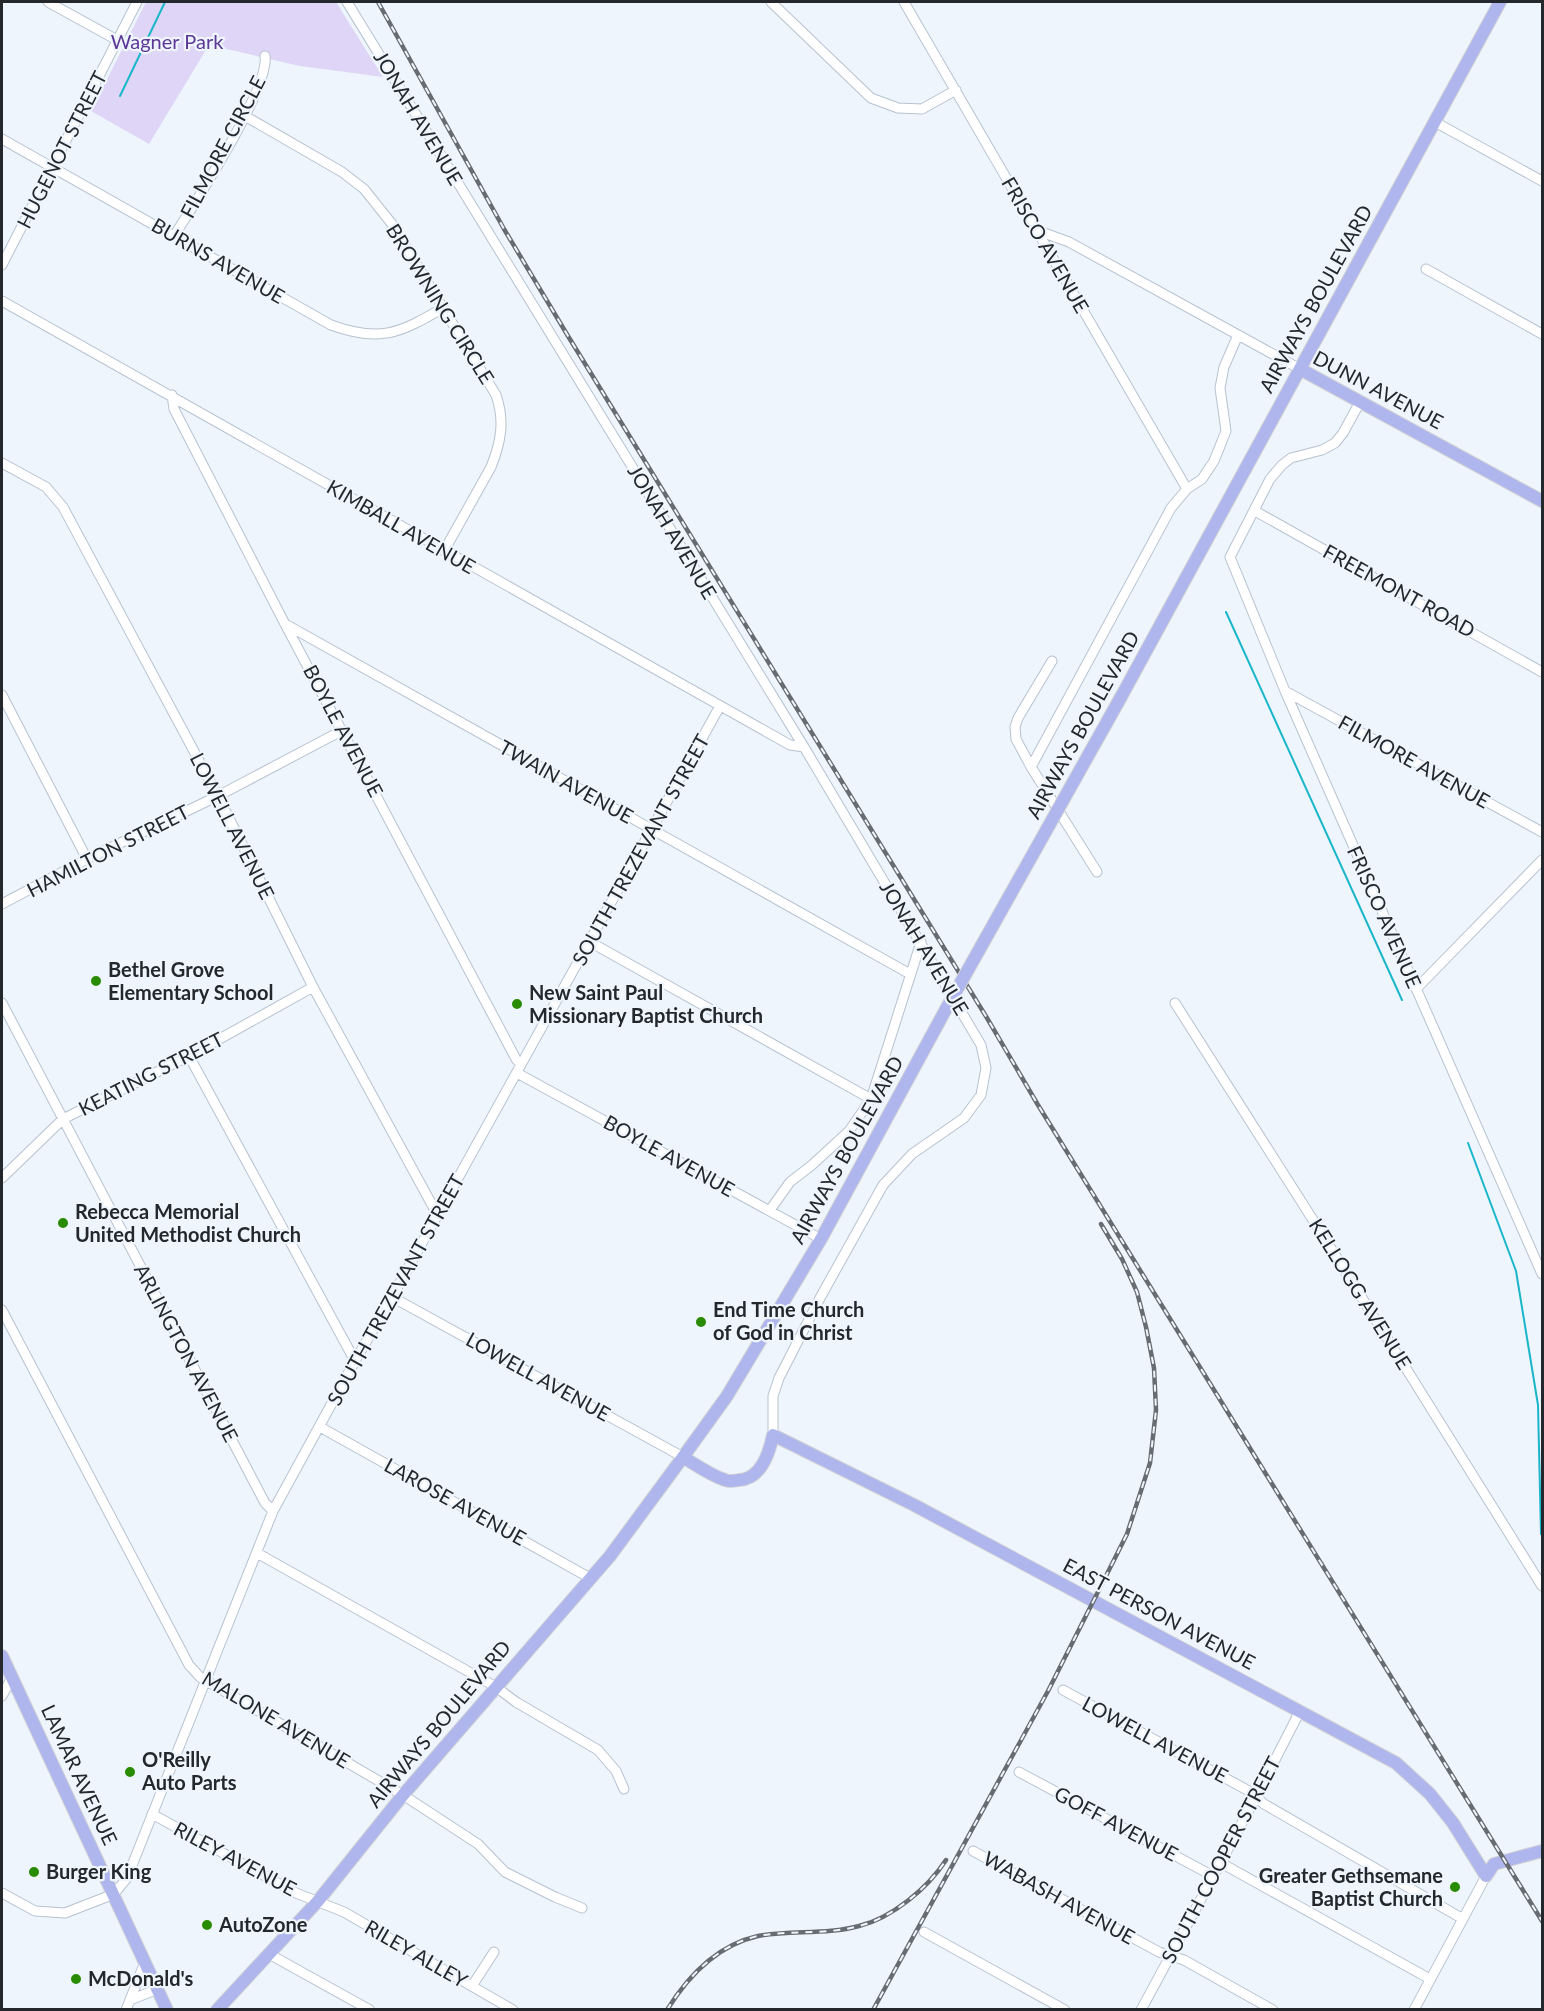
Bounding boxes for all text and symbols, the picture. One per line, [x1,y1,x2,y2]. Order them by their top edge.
park label: Wagner Park [111,29,224,53]
street label: JONAH AVENUE [369,46,468,189]
street label: HUGENOT STREET [11,67,111,232]
street label: FILMORE CIRCLE [175,71,270,222]
street label: FRISCO AVENUE [997,172,1094,317]
street label: AIRWAYS BOULEVARD [1254,201,1377,396]
street label: BURNS AVENUE [148,212,289,308]
street label: BROWNING CIRCLE [382,219,500,388]
street label: DUNN AVENUE [1309,345,1448,434]
street label: JONAH AVENUE [623,460,722,603]
street label: KIMBALL AVENUE [323,474,480,578]
street label: FREEMONT ROAD [1319,538,1480,642]
street label: AIRWAYS BOULEVARD [1021,627,1144,822]
street label: BOYLE AVENUE [299,660,389,801]
street label: FILMORE AVENUE [1335,710,1494,813]
street label: SOUTH TREZEVANT STREET [567,730,714,969]
street label: TWAIN AVENUE [495,734,638,828]
street label: LOWELL AVENUE [186,748,280,903]
street label: HAMILTON STREET [22,799,193,901]
street label: FRISCO AVENUE [1343,842,1427,991]
street label: JONAH AVENUE [875,876,974,1019]
place label: Bethel Grove Elementary School [108,957,273,1004]
marker: Bethel Grove Elementary School [89,974,103,988]
place label: New Saint Paul Missionary Baptist Church [529,980,763,1027]
marker: New Saint Paul Missionary Baptist Church [510,997,524,1011]
street label: KEATING STREET [74,1026,227,1120]
street label: AIRWAYS BOULEVARD [785,1052,908,1247]
street label: BOYLE AVENUE [600,1109,739,1201]
street label: SOUTH TREZEVANT STREET [322,1170,469,1409]
place label: Rebecca Memorial United Methodist Church [75,1199,301,1246]
street label: KELLOGG AVENUE [1305,1214,1417,1373]
marker: Rebecca Memorial United Methodist Church [56,1216,70,1230]
street label: ARLINGTON AVENUE [130,1260,244,1445]
place label: End Time Church of God in Christ [713,1297,864,1344]
marker: End Time Church of God in Christ [694,1315,708,1329]
street label: LOWELL AVENUE [462,1327,615,1426]
street label: LAROSE AVENUE [381,1452,530,1550]
street label: EAST PERSON AVENUE [1059,1552,1260,1674]
street label: AIRWAYS BOULEVARD [361,1635,515,1812]
street label: MALONE AVENUE [198,1666,355,1773]
street label: LOWELL AVENUE [1079,1691,1232,1788]
street label: LAMAR AVENUE [37,1701,123,1849]
place label: O'Reilly Auto Parts [141,1747,237,1794]
street label: SOUTH COOPER STREET [1155,1752,1285,1967]
marker: O'Reilly Auto Parts [123,1765,137,1779]
street label: GOFF AVENUE [1051,1781,1182,1866]
street label: RILEY AVENUE [170,1816,301,1900]
street label: WABASH AVENUE [980,1846,1139,1949]
place label: Burger King [46,1859,152,1883]
place label: Greater Gethsemane Baptist Church [1259,1863,1443,1910]
marker: Burger King [27,1865,41,1879]
marker: Greater Gethsemane Baptist Church [1448,1880,1462,1894]
place label: AutoZone [218,1912,308,1936]
street label: RILEY ALLEY [361,1914,472,1992]
marker: AutoZone [200,1918,214,1932]
place label: McDonald's [88,1966,193,1990]
marker: McDonald's [69,1972,83,1986]

